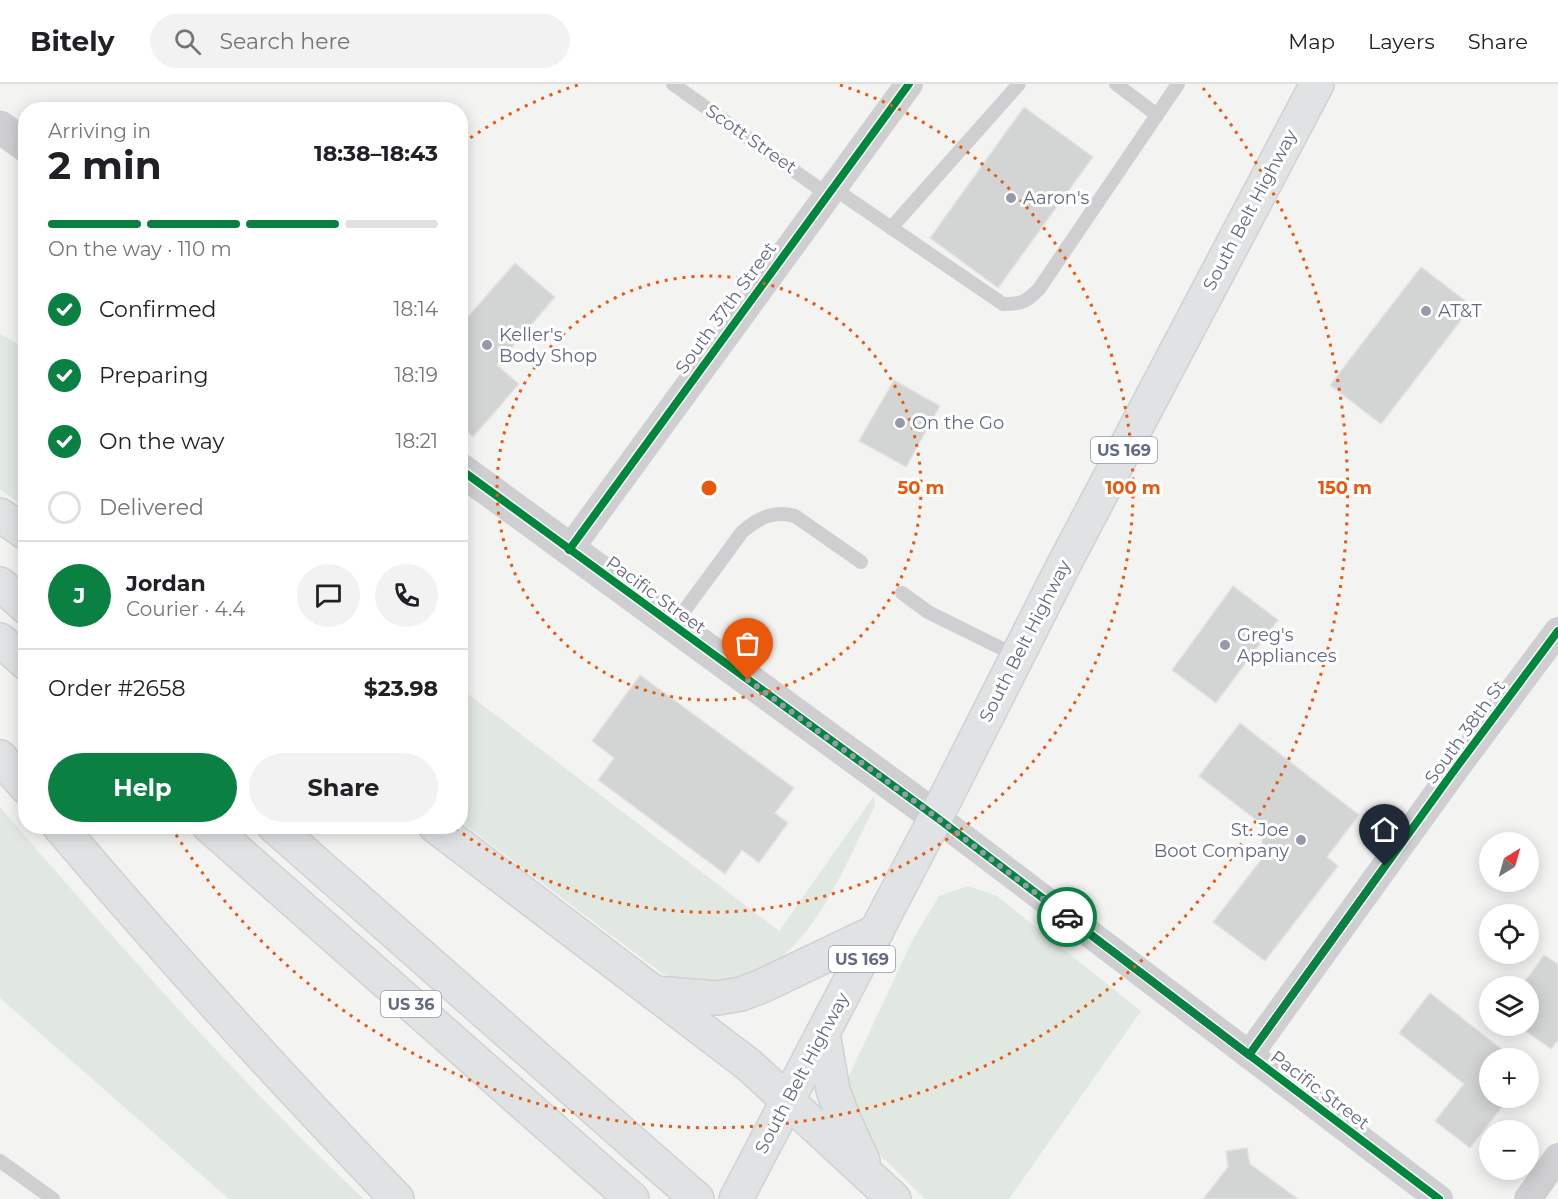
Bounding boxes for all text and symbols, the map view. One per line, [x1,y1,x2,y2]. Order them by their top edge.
search box [150,14,570,68]
text: Bitely [30,24,114,58]
icon: search [171,25,204,58]
text: Search here [219,28,350,55]
text: Map [1288,29,1335,54]
text: Layers [1368,29,1435,54]
text: Share [1468,29,1528,54]
street label: Scott Street [701,100,801,178]
text: Arriving in [48,119,151,143]
street label: South Belt Highway [1198,126,1302,294]
text: 18:38–18:43 [314,140,438,167]
text: 2 min [48,141,162,189]
place label: Aaron's [1023,187,1090,209]
marker: Aaron's [1004,191,1018,205]
text: On the way · 110 m [48,237,232,261]
street label: South 37th Street [671,238,781,378]
icon: check [48,293,81,326]
text: Confirmed [99,296,216,323]
text: 18:14 [393,297,438,321]
place label: AT&T [1438,300,1483,322]
marker: AT&T [1419,304,1433,318]
place label: Keller's Body Shop [499,324,597,367]
marker: Keller's Body Shop [480,338,494,352]
icon: check [48,359,81,392]
text: Preparing [99,362,208,389]
text: 18:19 [394,363,438,387]
place label: On the Go [912,412,1004,434]
marker: On the Go [893,416,907,430]
icon: check [48,425,81,458]
text: On the way [99,428,224,455]
text: 18:21 [395,429,438,453]
road number: US 169 [1091,437,1157,463]
text: 50 m [898,477,944,499]
text: 100 m [1105,477,1161,499]
text: 150 m [1318,477,1372,499]
centre of rings [699,478,719,498]
text: Delivered [99,494,204,521]
street label: Pacific Street [602,551,710,639]
street label: South Belt Highway [975,556,1076,726]
button: chat [297,564,360,627]
button: phone [375,564,438,627]
text: Jordan [126,570,206,597]
text: J [74,582,85,609]
text: Courier · 4.4 [126,597,245,621]
pin [722,618,773,680]
place label: Greg's Appliances [1237,624,1337,667]
icon: bag [731,627,764,660]
marker: Greg's Appliances [1218,638,1232,652]
text: Order #2658 [48,675,185,702]
text: $23.98 [364,675,438,702]
street label: South 38th St [1420,676,1510,788]
button: Help [48,753,237,822]
button: Share [249,753,438,822]
pin [1359,804,1410,866]
icon: home [1368,813,1401,846]
place label: St. Joe Boot Company [1154,819,1289,862]
north arrow [1479,832,1539,892]
map controls [1479,832,1539,1180]
marker: St. Joe Boot Company [1294,833,1308,847]
courier [1037,887,1097,947]
icon: car [1051,901,1084,934]
button: locate [1479,904,1539,964]
road number: US 169 [829,946,895,972]
button: layers [1479,976,1539,1036]
street label: South Belt Highway [750,989,854,1157]
road number: US 36 [381,991,441,1017]
street label: Pacific Street [1266,1046,1374,1134]
button: + [1479,1048,1539,1108]
button: − [1479,1120,1539,1180]

